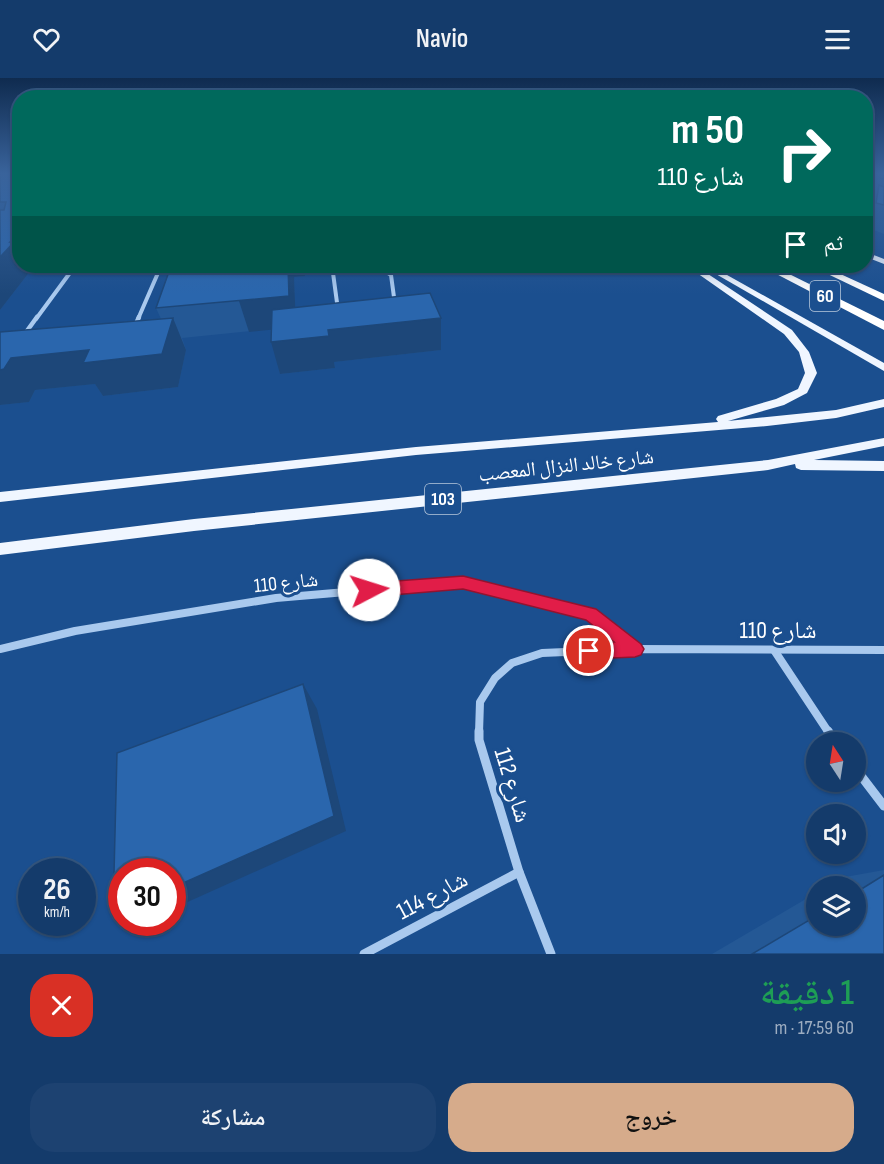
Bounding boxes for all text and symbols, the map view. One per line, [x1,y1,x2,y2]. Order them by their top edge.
icon: heart [30,23,63,56]
text: Navio [416,23,468,55]
icon: menu [821,23,854,56]
text: 50 m [671,105,744,156]
icon: right [765,114,843,192]
text: شارع 110 [657,161,744,193]
icon: arrive [779,228,812,261]
text: ثم [824,230,843,257]
road number: 60 [810,281,840,311]
street label: شارع خالد النزال المعصب [477,445,655,487]
road number: 103 [425,484,461,514]
position arrow [337,558,401,622]
street label: شارع 110 [253,568,319,598]
street label: شارع 110 [740,616,816,645]
pin [563,625,614,676]
icon: arrive [572,634,605,667]
north arrow [806,732,866,792]
map controls [806,732,866,936]
street label: شارع 112 [487,744,538,826]
button: sound [806,804,866,864]
speed limit sign: 30 [108,858,186,936]
street label: 114 شارع [392,865,473,926]
text: 26 [43,872,71,908]
button: layers [806,876,866,936]
text: km/h [44,903,70,922]
text: 1 دقيقة [760,972,854,1015]
button: close [30,974,93,1037]
text: 60 m · 17:59 [774,1016,854,1040]
button: مشاركة [30,1083,436,1152]
button: خروج [448,1083,854,1152]

